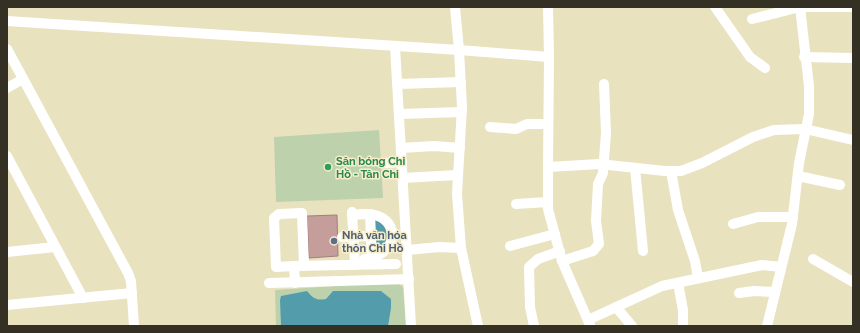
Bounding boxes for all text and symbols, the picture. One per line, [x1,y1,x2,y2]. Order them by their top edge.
place label: Sân bóng Chi Hồ - Tân Chi [336,155,405,181]
marker: Sân bóng Chi Hồ - Tân Chi [323,162,333,172]
place label: Nhà văn hóa thôn Chi Hồ [342,229,407,255]
marker: Nhà văn hóa thôn Chi Hồ [329,236,339,246]

